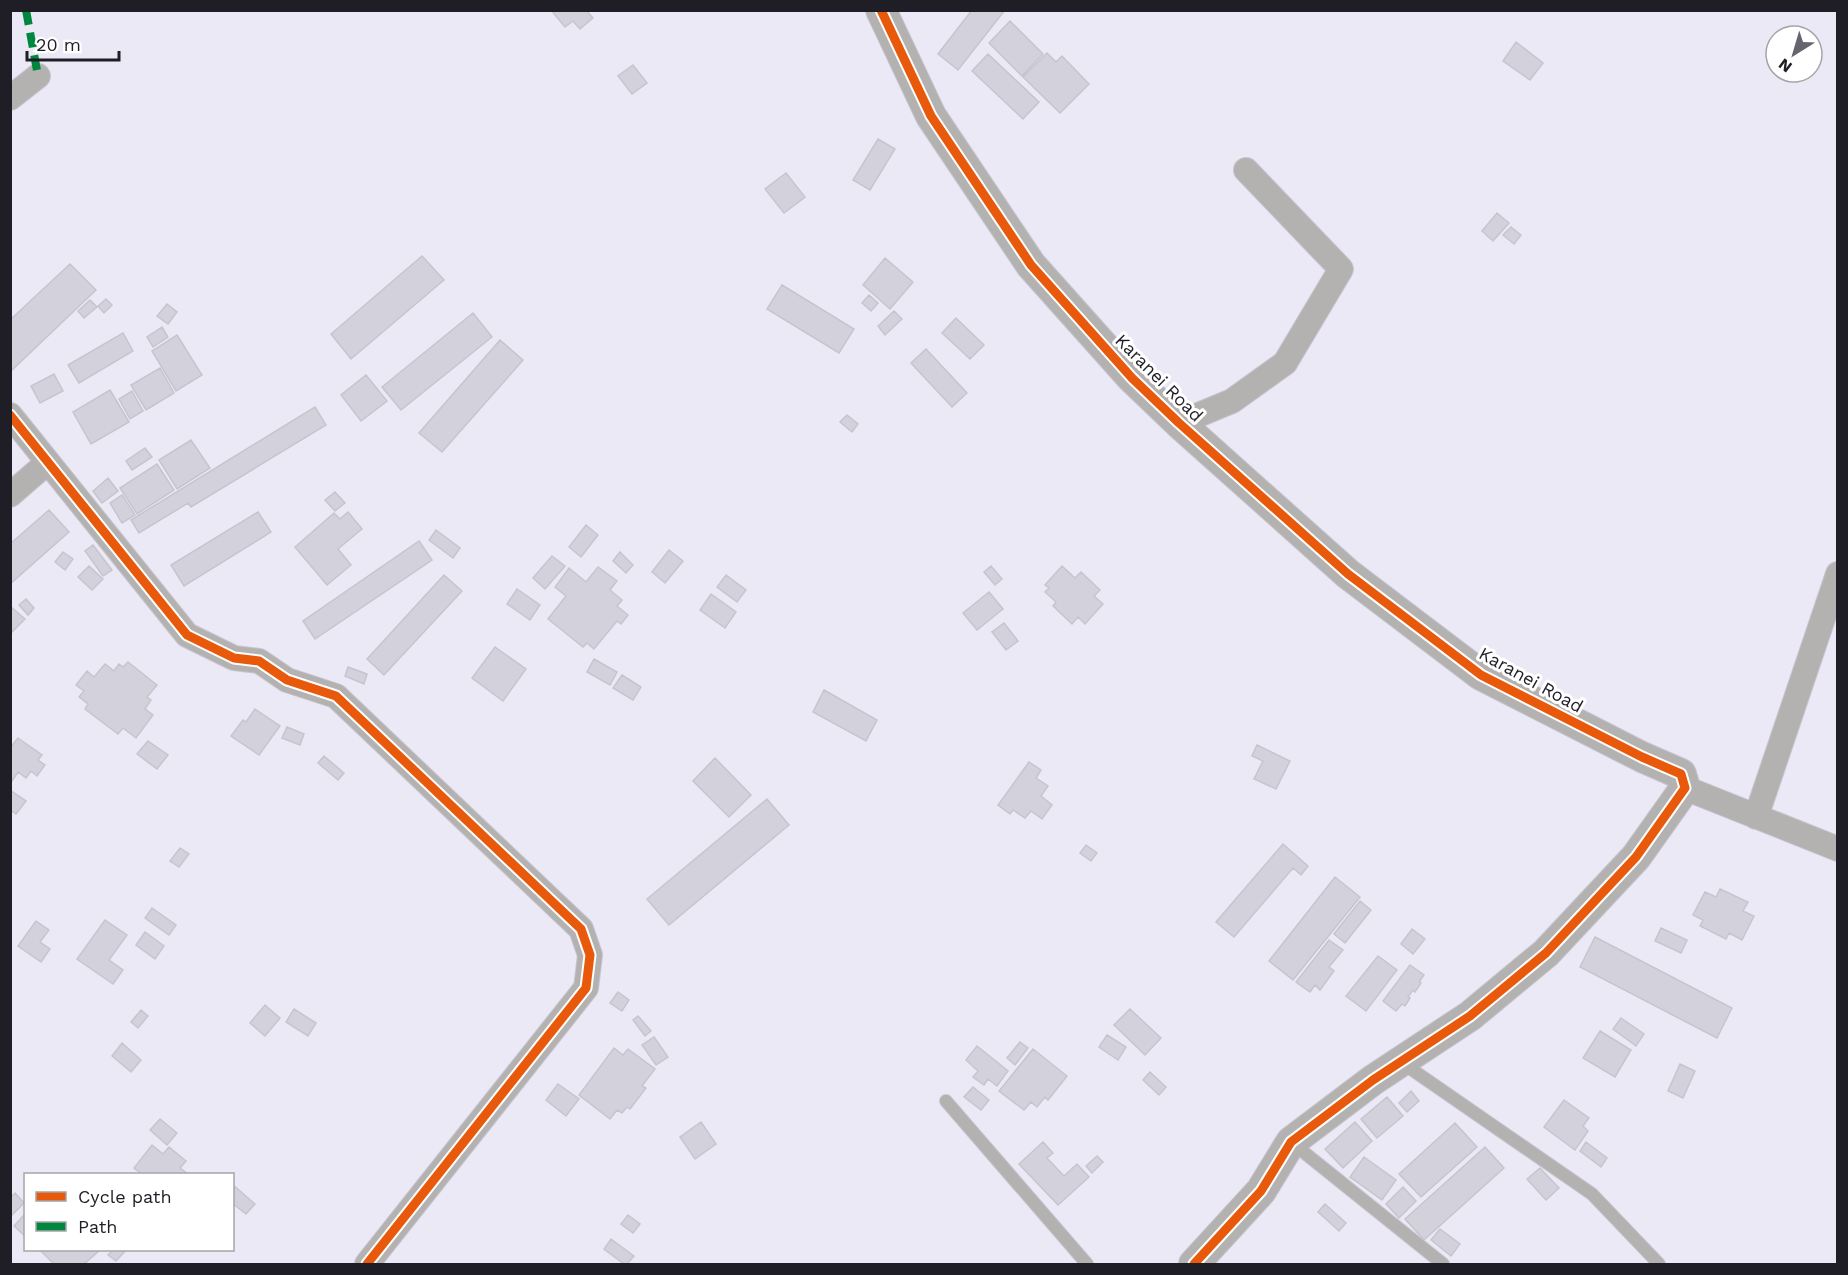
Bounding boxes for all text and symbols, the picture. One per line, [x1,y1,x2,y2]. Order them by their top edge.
scale bar [27,24,118,62]
north arrow [1764,24,1824,84]
text: 20 m [36,34,81,55]
text: N [1775,54,1796,77]
street label: Karanei Road [1111,329,1208,426]
street label: Karanei Road [1476,642,1587,717]
legend [24,1173,234,1251]
text: Cycle path [78,1186,172,1207]
text: Path [78,1216,118,1237]

